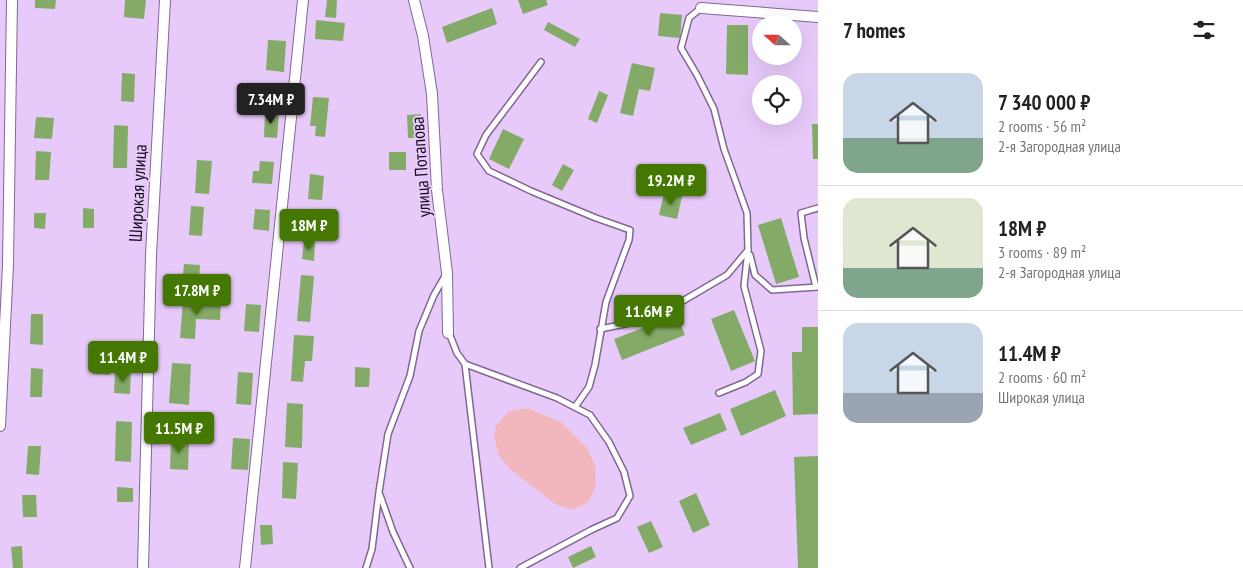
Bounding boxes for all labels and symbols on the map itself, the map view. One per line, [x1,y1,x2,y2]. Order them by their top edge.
north arrow [752,15,802,65]
pin: 7.34M ₽ [225,82,317,125]
street label: улица Потапова [406,116,435,218]
street label: Широкая улица [123,144,152,242]
pin: 19.2M ₽ [625,164,717,206]
pin: 18M ₽ [274,208,344,251]
pin: 17.8M ₽ [151,274,243,316]
pin: 11.6M ₽ [603,294,695,337]
pin: 11.4M ₽ [77,340,169,383]
pin: 11.5M ₽ [133,412,225,454]

